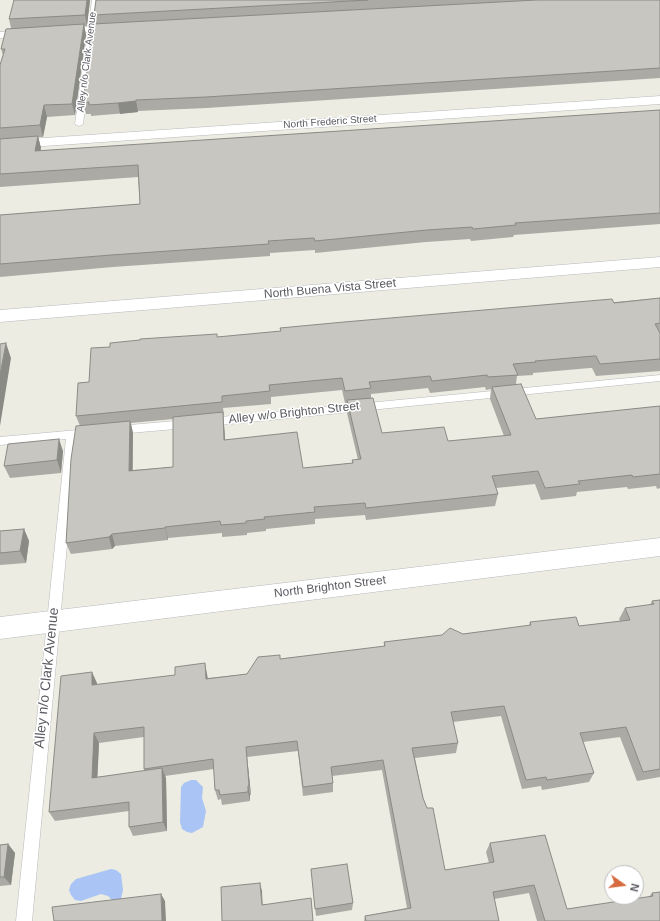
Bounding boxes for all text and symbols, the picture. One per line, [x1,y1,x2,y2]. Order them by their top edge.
street label: Alley n/o Clark Avenue [75,11,99,113]
street label: North Frederic Street [283,113,377,131]
street label: North Buena Vista Street [263,276,397,302]
street label: Alley w/o Brighton Street [228,399,360,427]
street label: North Brighton Street [273,573,387,601]
street label: Alley n/o Clark Avenue [31,607,63,749]
north arrow [604,865,644,905]
text: N [628,882,641,893]

